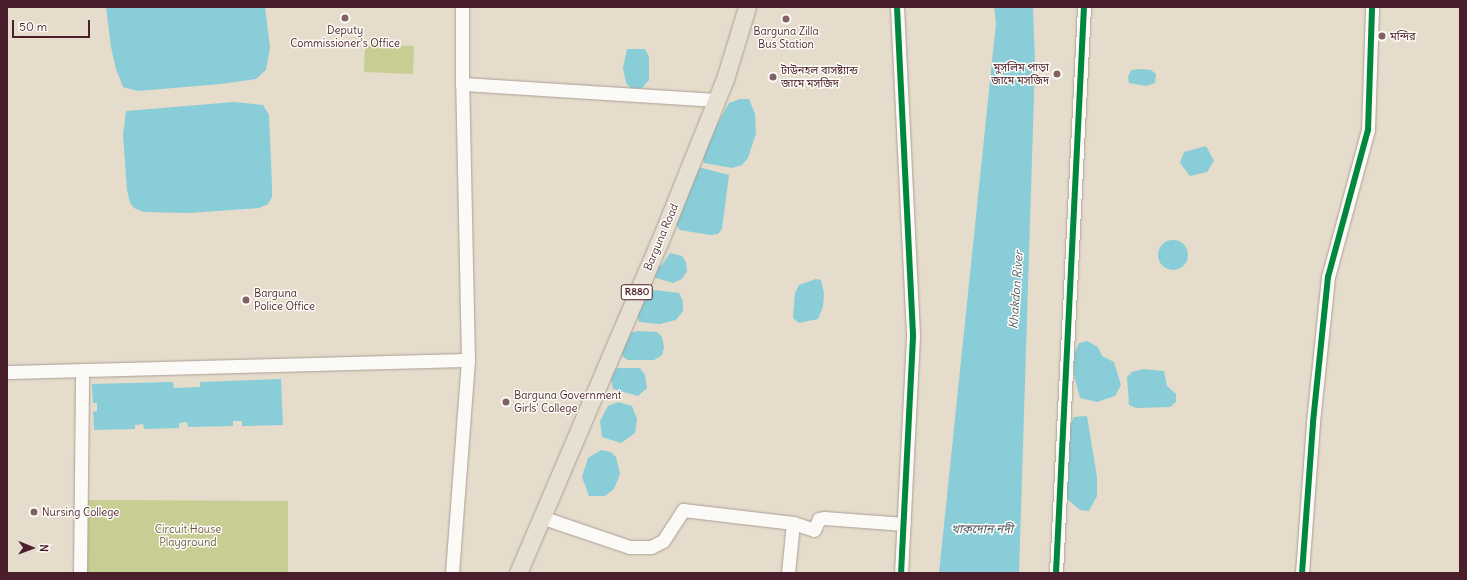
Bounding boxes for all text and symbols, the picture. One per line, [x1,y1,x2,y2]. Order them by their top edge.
scale bar [14,12,92,38]
marker: Deputy Commissioner's Office [340,13,350,23]
marker: Barguna Zilla Bus Station [781,14,791,24]
text: 50 m [19,19,47,34]
place label: Deputy Commissioner's Office [290,24,400,50]
place label: Barguna Zilla Bus Station [753,25,819,51]
place label: মন্দির [1390,29,1416,43]
marker: মন্দির [1377,31,1387,41]
place label: মুসলিম পাড়া জামে মসজিদ [991,61,1049,87]
place label: টাউনহল বাসষ্ট্যান্ড জামে মসজিদ [781,64,858,90]
marker: মুসলিম পাড়া জামে মসজিদ [1052,69,1062,79]
marker: টাউনহল বাসষ্ট্যান্ড জামে মসজিদ [768,72,778,82]
street label: Barguna Road [641,202,681,272]
water label: Khakdon River [1006,250,1026,330]
road number: R880 [620,284,654,300]
place label: Barguna Police Office [254,287,315,313]
marker: Barguna Police Office [241,295,251,305]
place label: Barguna Government Girls' College [514,389,621,415]
marker: Barguna Government Girls' College [501,397,511,407]
place label: Nursing College [42,505,119,519]
marker: Nursing College [29,507,39,517]
water label: খাকদোন নদী [951,522,1013,536]
park label: Circuit House Playground [155,523,221,549]
north arrow [12,528,52,568]
text: N [37,544,51,552]

